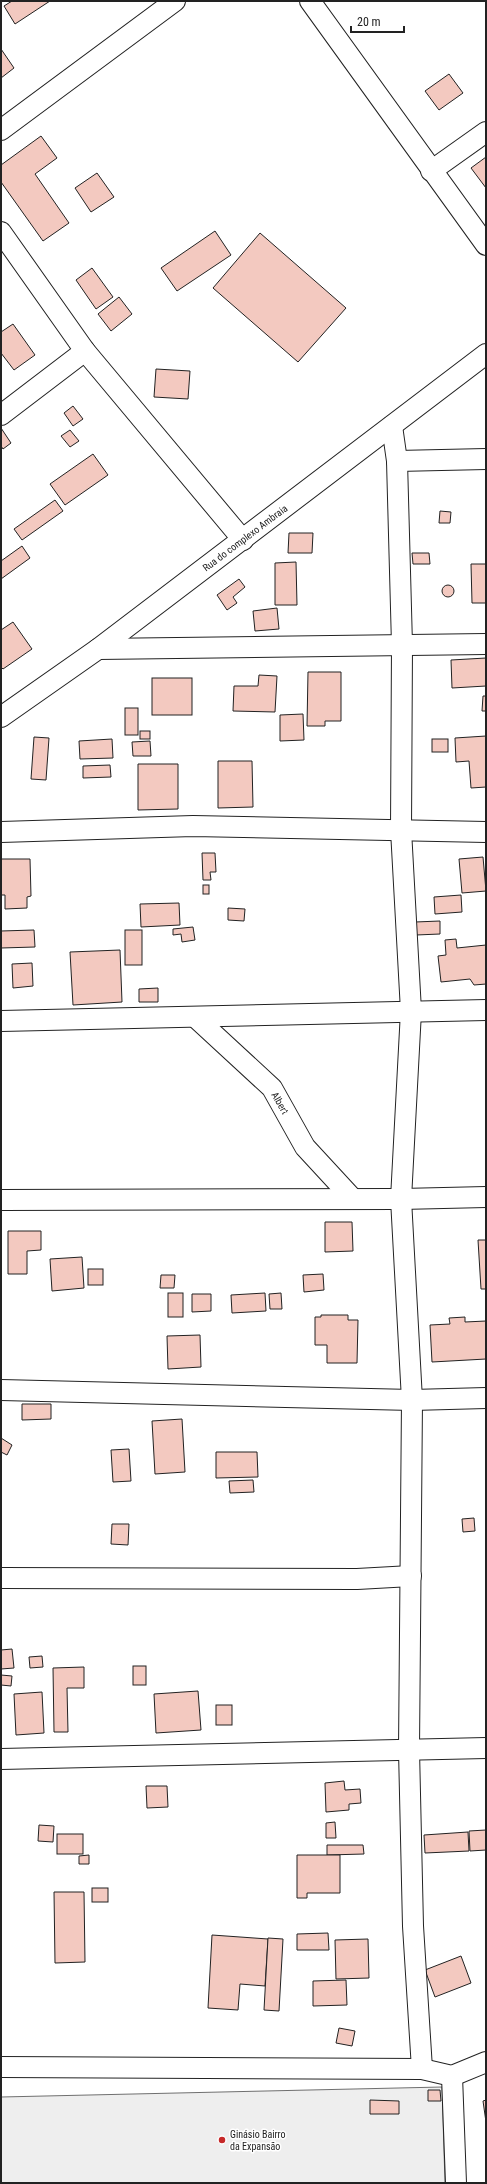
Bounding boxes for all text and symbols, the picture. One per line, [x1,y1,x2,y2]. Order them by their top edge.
scale bar [351,8,404,34]
text: 20 m [357,15,381,29]
street label: Rua do complexo Ambraia [200,502,290,573]
street label: Albert [269,1090,291,1116]
place label: Ginásio Bairro da Expansão [230,2129,286,2152]
marker: Ginásio Bairro da Expansão [217,2135,227,2145]

